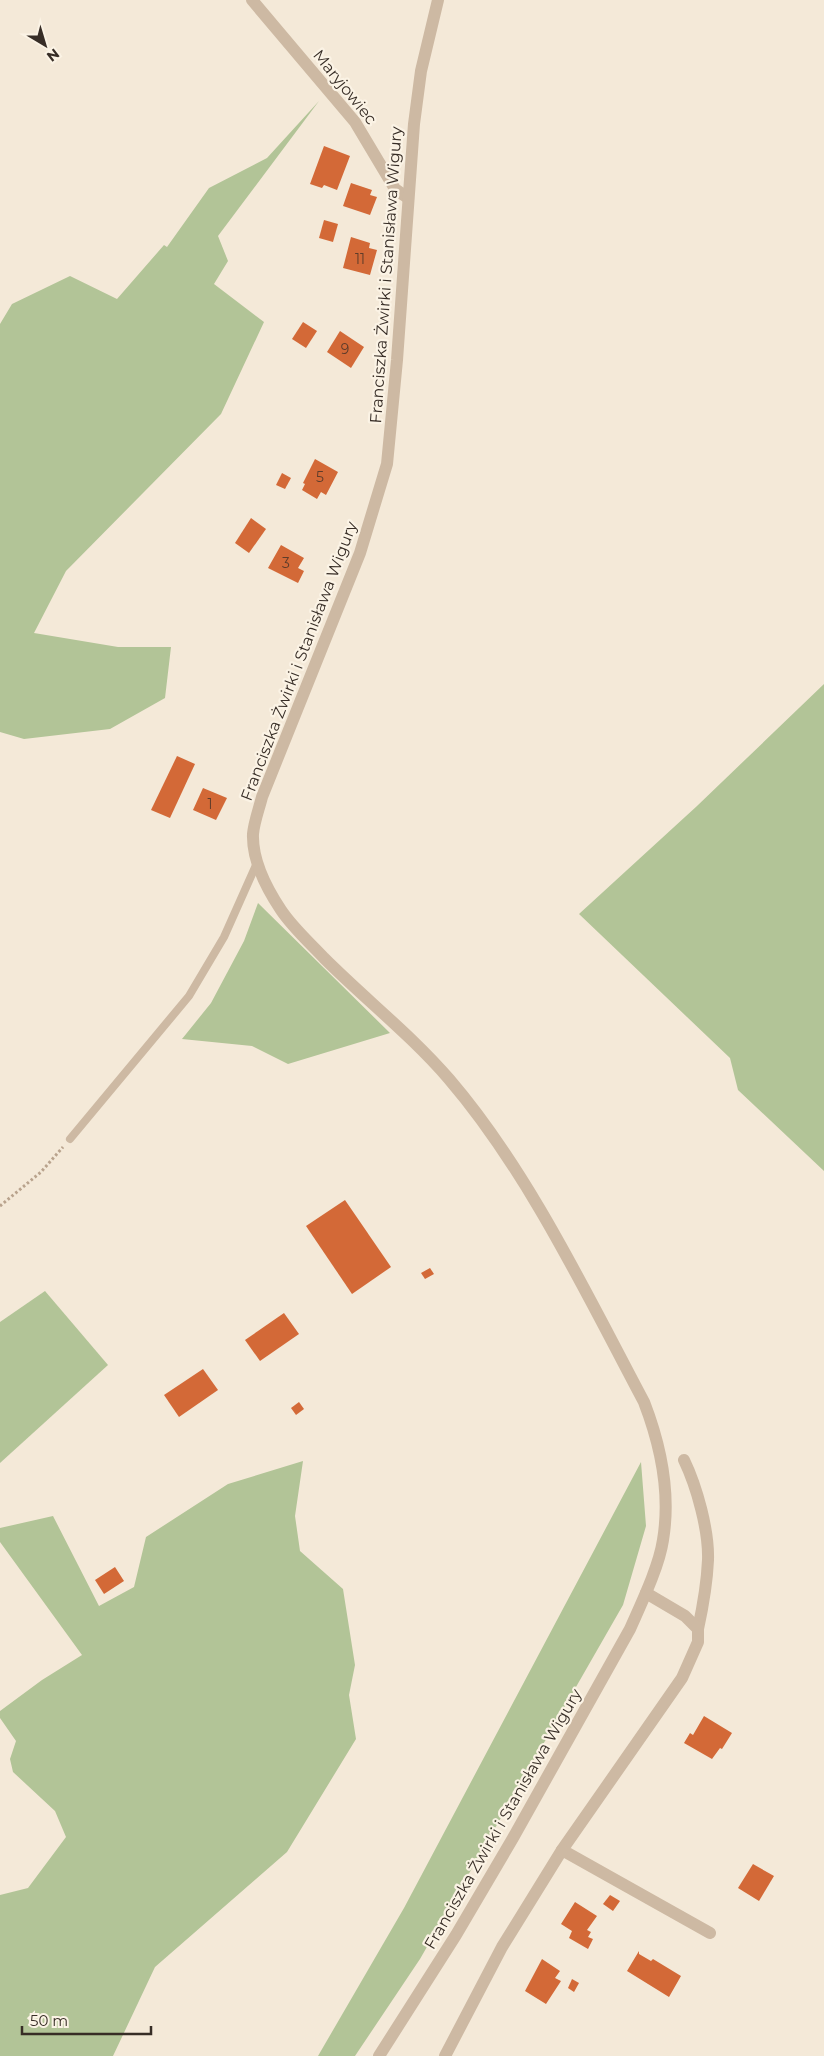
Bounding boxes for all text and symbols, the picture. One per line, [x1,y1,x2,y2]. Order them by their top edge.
north arrow [20,20,70,70]
text: N [43,45,63,66]
street label: Maryjowiec [309,46,381,128]
street label: Franciszka Żwirki i Stanisława Wigury [366,126,406,424]
house number: 11 [355,250,365,268]
house number: 9 [341,340,349,358]
house number: 5 [316,468,324,486]
street label: Franciszka Żwirki i Stanisława Wigury [237,518,361,803]
house number: 3 [282,554,290,572]
house number: 1 [207,795,213,813]
street label: Franciszka Żwirki i Stanisława Wigury [420,1685,586,1953]
scale bar [22,2004,151,2036]
text: 50 m [30,2011,68,2030]

